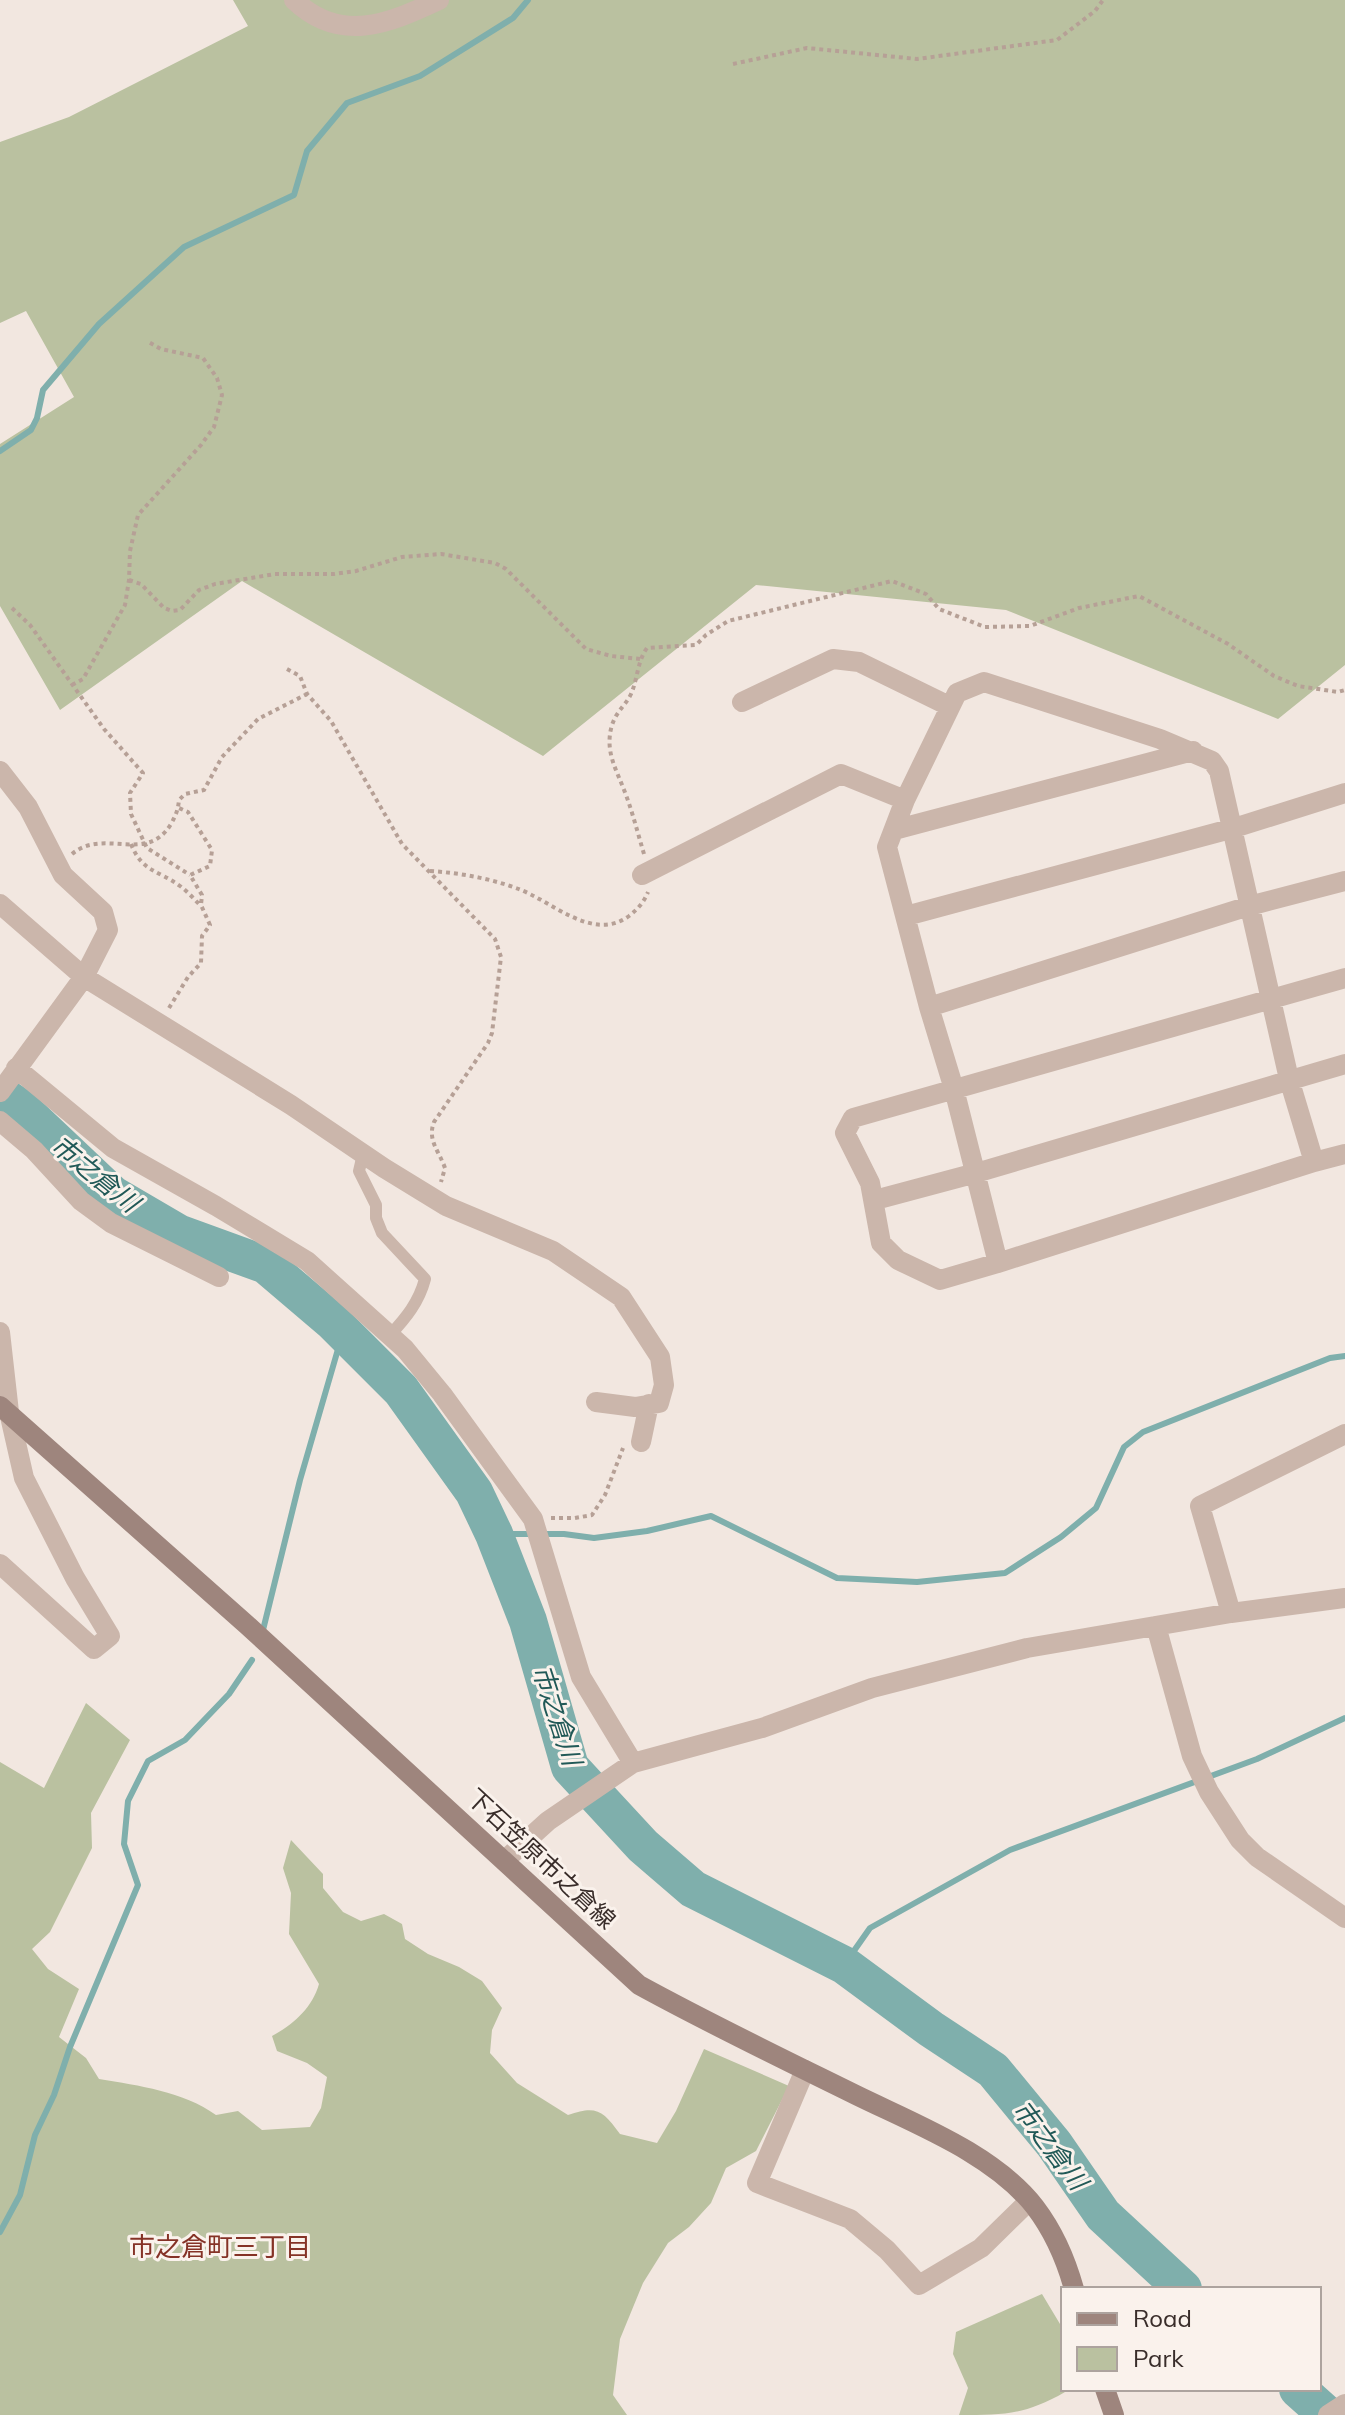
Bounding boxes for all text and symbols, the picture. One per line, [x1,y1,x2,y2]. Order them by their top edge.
water label: 市之倉川 [45,1128,148,1221]
water label: 市之倉川 [526,1660,590,1772]
street label: 下石笠原市之倉線 [461,1782,622,1935]
water label: 市之倉川 [1006,2093,1097,2199]
district label: 市之倉町三丁目 [129,2230,311,2263]
legend [1061,2287,1321,2391]
text: Road [1133,2303,1192,2333]
text: Park [1133,2343,1184,2373]

